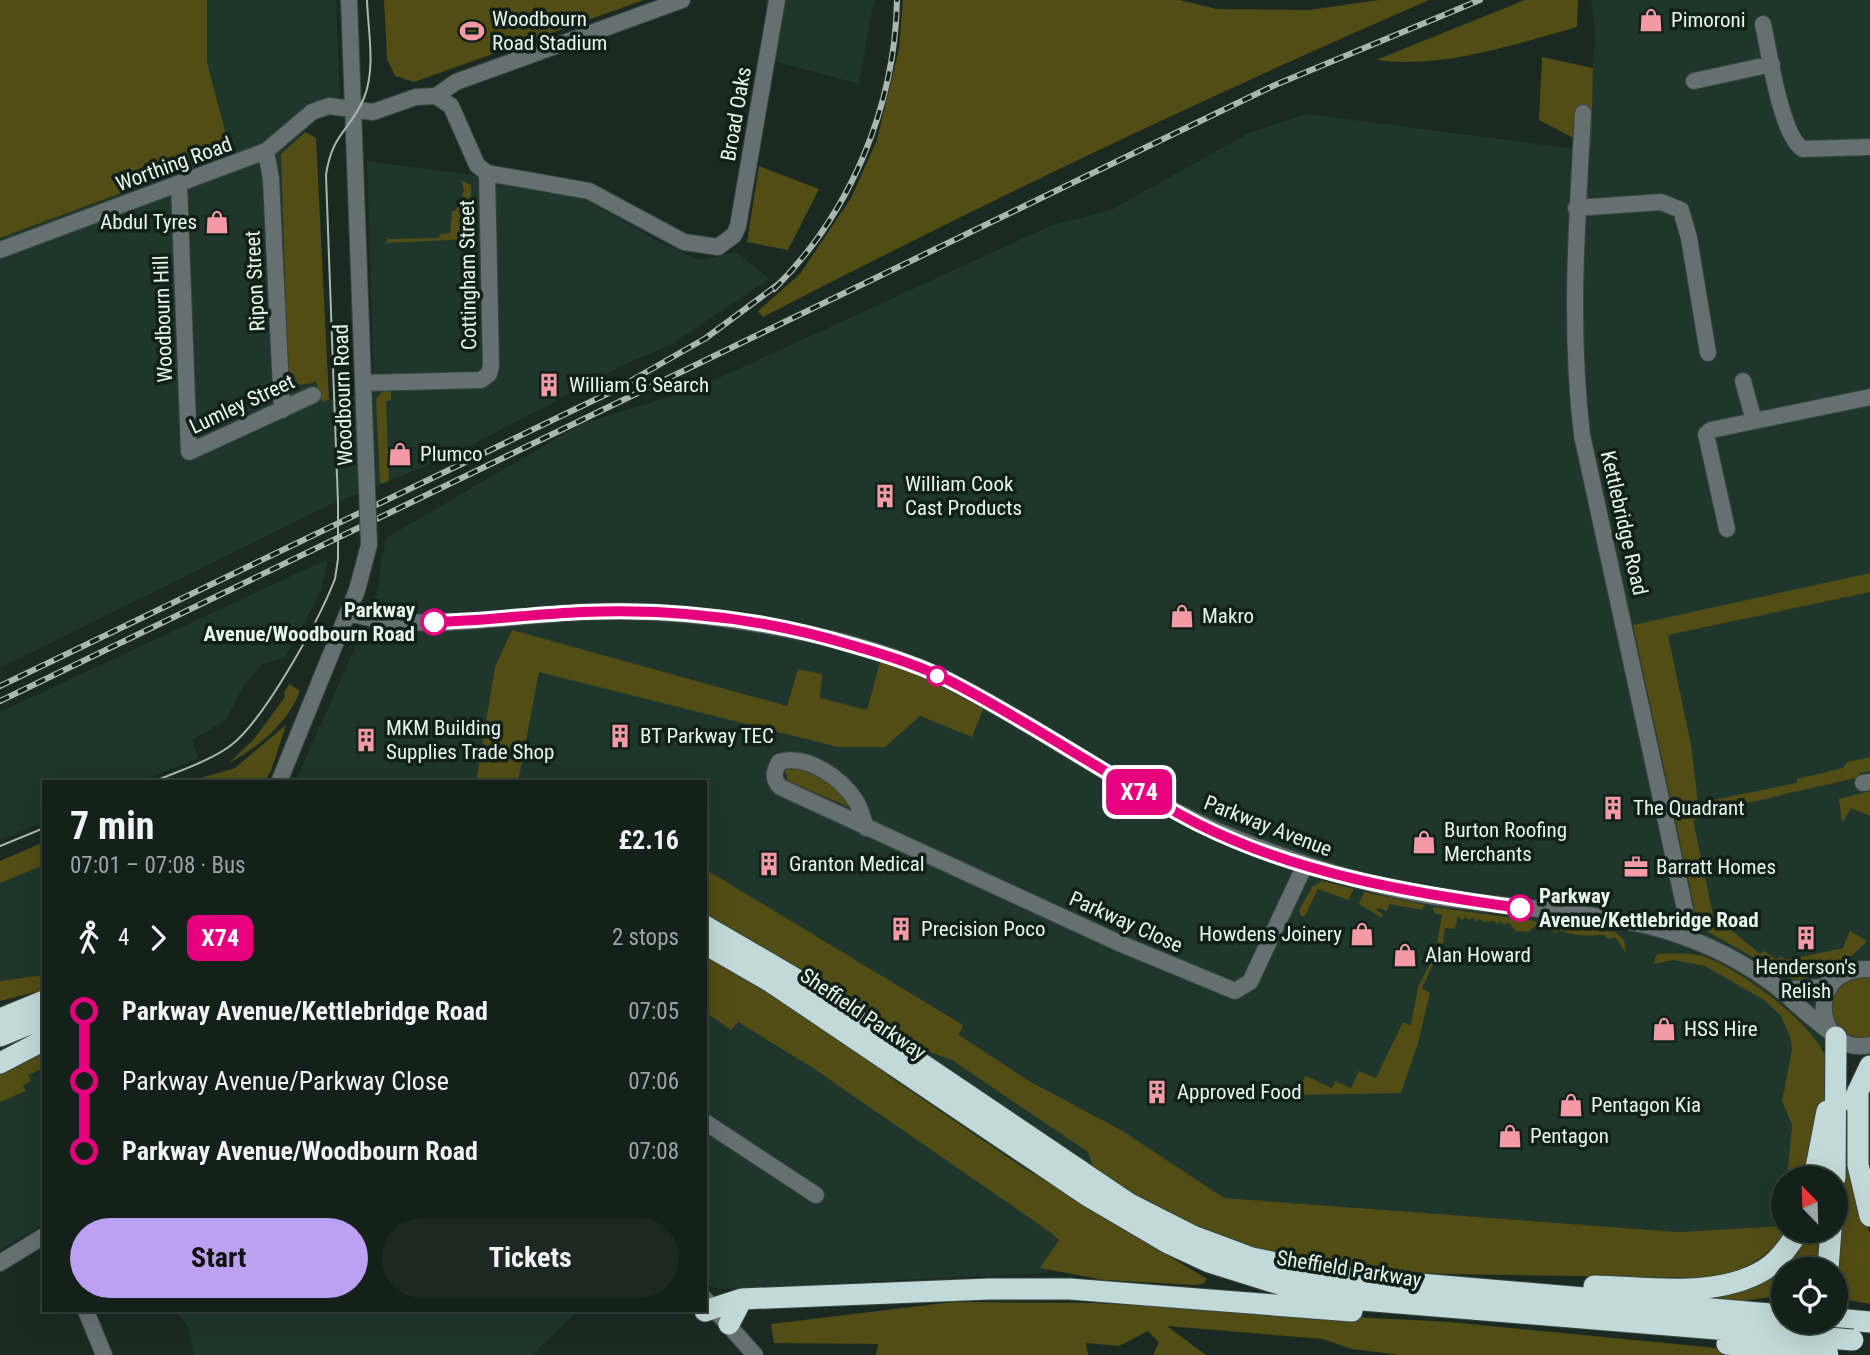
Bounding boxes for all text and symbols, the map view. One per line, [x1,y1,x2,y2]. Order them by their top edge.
shop icon: Pimoroni [1637,6,1665,34]
place label: Woodbourn Road Stadium [492,7,607,55]
place label: Pimoroni [1671,8,1746,32]
sports icon: Woodbourn Road Stadium [458,17,486,45]
street label: Broad Oaks [716,65,756,163]
street label: Worthing Road [113,132,235,196]
street label: Cottingham Street [455,200,481,350]
shop icon: Abdul Tyres [203,208,231,236]
place label: Abdul Tyres [100,210,197,234]
street label: Ripon Street [240,230,270,332]
street label: Woodbourn Hill [149,255,177,383]
street label: Woodbourn Road [329,324,357,466]
street label: Lumley Street [186,369,298,439]
building icon: William G Search [535,371,563,399]
place label: William G Search [569,373,709,397]
shop icon: Plumco [386,440,414,468]
place label: Plumco [420,442,483,466]
street label: Kettlebridge Road [1596,449,1652,597]
place label: William Cook Cast Products [905,472,1022,520]
building icon: William Cook Cast Products [871,482,899,510]
place label: Parkway Avenue/Woodbourn Road [204,598,416,646]
shop icon: Makro [1168,602,1196,630]
place label: Makro [1202,604,1254,628]
marker: Parkway Avenue/Woodbourn Road [421,609,447,635]
unlabelled marker [927,666,947,686]
place label: MKM Building Supplies Trade Shop [386,716,554,764]
building icon: BT Parkway TEC [606,722,634,750]
place label: BT Parkway TEC [640,724,774,748]
building icon: MKM Building Supplies Trade Shop [352,726,380,754]
line badge: X74 [1099,769,1179,815]
text: X74 [1120,778,1158,806]
street label: Parkway Avenue [1201,791,1335,861]
building icon: The Quadrant [1599,794,1627,822]
place label: The Quadrant [1633,796,1744,820]
text: 7 min [70,804,154,848]
place label: Burton Roofing Merchants [1444,818,1567,866]
text: £2.16 [618,825,679,855]
shop icon: Burton Roofing Merchants [1410,828,1438,856]
building icon: Granton Medical [755,850,783,878]
text: 07:01 – 07:08 · Bus [70,852,246,879]
place label: Granton Medical [789,852,925,876]
office icon: Barratt Homes [1622,853,1650,881]
place label: Barratt Homes [1656,855,1776,879]
place label: Parkway Avenue/Kettlebridge Road [1539,884,1759,932]
street label: Parkway Close [1066,886,1186,958]
marker: Parkway Avenue/Kettlebridge Road [1507,895,1533,921]
building icon: Precision Poco [887,915,915,943]
place label: Precision Poco [921,917,1045,941]
icon: walk [70,919,108,957]
icon: forward [139,919,177,957]
shop icon: Howdens Joinery [1348,920,1376,948]
place label: Howdens Joinery [1199,922,1342,946]
text: 4 [118,924,129,951]
text: X74 [201,924,239,952]
text: 2 stops [612,924,679,951]
building icon: Henderson's Relish [1792,924,1820,952]
shop icon: Alan Howard [1391,941,1419,969]
place label: Alan Howard [1425,943,1531,967]
place label: Henderson's Relish [1755,955,1857,1003]
street label: Sheffield Parkway [796,963,931,1065]
text: Parkway Avenue/Kettlebridge Road [122,996,488,1026]
text: 07:05 [628,998,679,1025]
shop icon: HSS Hire [1650,1015,1678,1043]
place label: HSS Hire [1684,1017,1758,1041]
text: Parkway Avenue/Parkway Close [122,1066,449,1096]
text: 07:06 [628,1068,679,1095]
building icon: Approved Food [1143,1078,1171,1106]
place label: Approved Food [1177,1080,1302,1104]
shop icon: Pentagon Kia [1557,1091,1585,1119]
place label: Pentagon Kia [1591,1093,1701,1117]
shop icon: Pentagon [1496,1122,1524,1150]
place label: Pentagon [1530,1124,1609,1148]
text: Parkway Avenue/Woodbourn Road [122,1136,478,1166]
text: 07:08 [628,1138,679,1165]
north arrow [1771,1166,1848,1242]
map controls [1771,1166,1848,1334]
button: Start [70,1218,368,1298]
button: Tickets [382,1218,679,1298]
street label: Sheffield Parkway [1275,1246,1423,1292]
button: locate [1771,1257,1848,1334]

